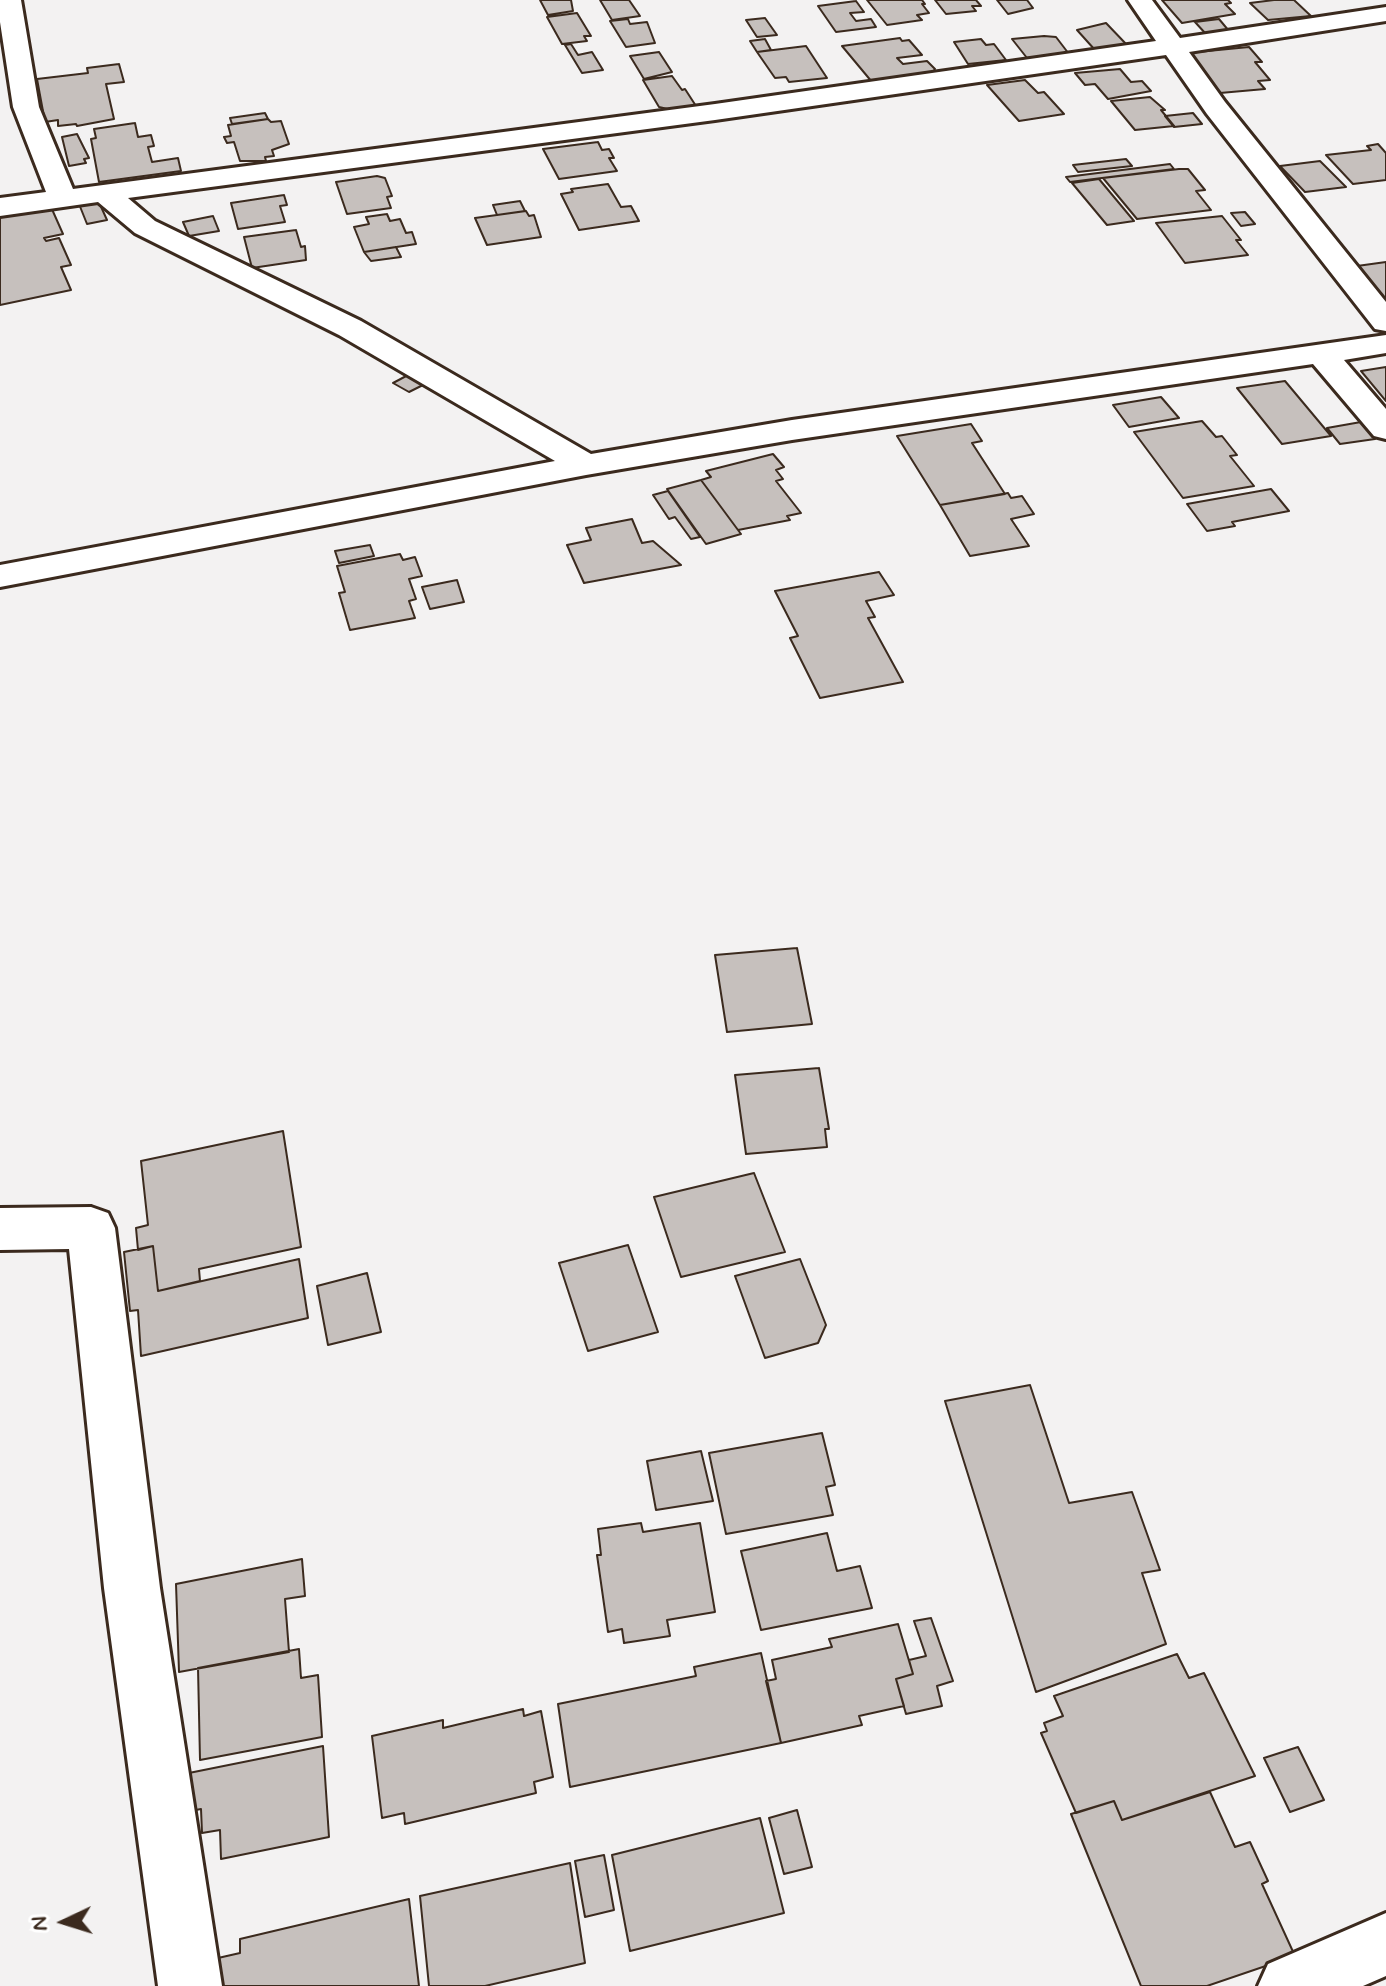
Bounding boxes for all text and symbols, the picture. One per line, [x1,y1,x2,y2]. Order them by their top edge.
north arrow [24,1882,104,1962]
text: N [26,1915,55,1932]

